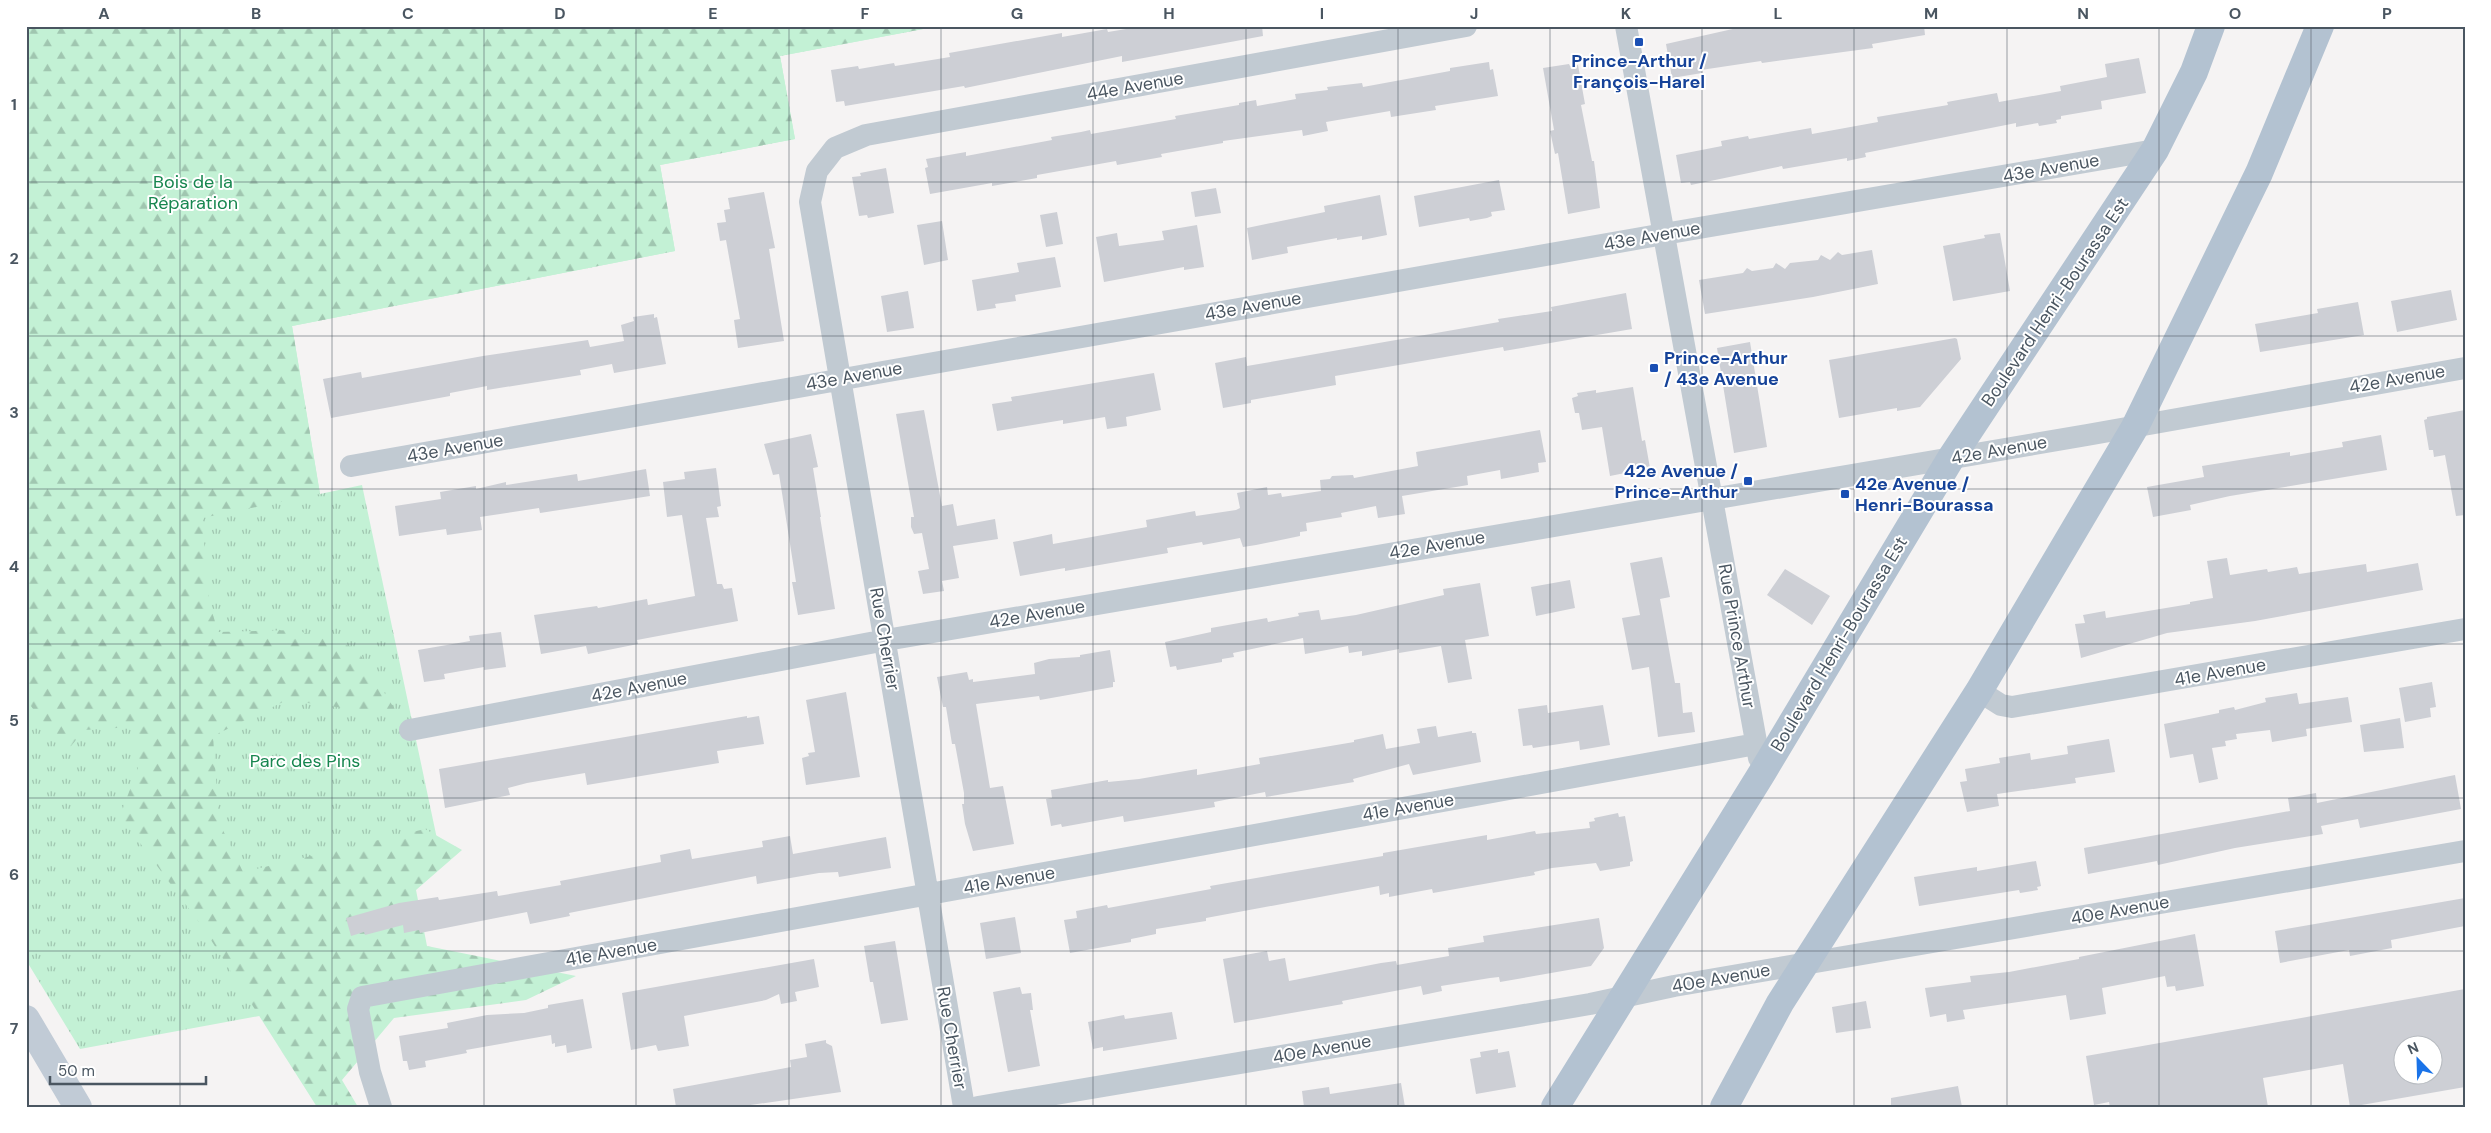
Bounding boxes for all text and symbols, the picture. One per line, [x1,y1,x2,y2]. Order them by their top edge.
text: A [98,3,110,24]
text: B [251,3,261,24]
text: C [402,3,414,24]
text: D [554,3,566,24]
text: E [708,3,718,24]
text: F [861,3,870,24]
text: G [1011,3,1023,24]
text: H [1163,3,1175,24]
text: I [1320,3,1324,24]
text: J [1470,3,1478,24]
text: K [1621,3,1632,24]
text: L [1774,3,1783,24]
text: M [1924,3,1938,24]
text: N [2077,3,2089,24]
text: O [2229,3,2241,24]
text: P [2382,3,2392,24]
marker: Prince-Arthur / François-Harel [1633,36,1645,48]
place label: Prince-Arthur / François-Harel [1571,49,1707,94]
street label: 44e Avenue [1085,66,1185,106]
text: 1 [11,94,17,115]
street label: 43e Avenue [2001,148,2101,188]
park label: Bois de la Réparation [148,170,238,215]
street label: Boulevard Henri-Bourassa Est [1976,193,2134,411]
street label: 43e Avenue [1602,216,1702,256]
text: 2 [9,248,19,269]
street label: 43e Avenue [1203,286,1303,326]
place label: Prince-Arthur / 43e Avenue [1664,346,1788,391]
street label: 43e Avenue [804,356,904,396]
street label: 42e Avenue [2347,359,2447,399]
marker: Prince-Arthur / 43e Avenue [1648,362,1660,374]
text: 3 [9,402,19,423]
street label: 43e Avenue [405,428,505,468]
street label: 42e Avenue [1949,430,2049,470]
place label: 42e Avenue / Prince-Arthur [1614,459,1738,504]
place label: 42e Avenue / Henri-Bourassa [1855,472,1994,517]
marker: 42e Avenue / Prince-Arthur [1742,475,1754,487]
marker: 42e Avenue / Henri-Bourassa [1839,488,1851,500]
street label: 42e Avenue [1387,525,1487,565]
street label: Boulevard Henri-Bourassa Est [1765,532,1913,756]
text: 4 [9,556,19,577]
street label: Rue Prince Arthur [1712,562,1762,710]
street label: Rue Cherrier [864,586,906,693]
street label: 42e Avenue [987,594,1087,634]
street label: 41e Avenue [2172,652,2268,692]
street label: 42e Avenue [589,666,689,708]
text: 5 [9,710,19,731]
park label: Parc des Pins [250,749,360,773]
street label: 41e Avenue [1360,787,1456,827]
street label: 41e Avenue [961,860,1057,900]
text: 6 [9,864,19,885]
street label: 40e Avenue [2069,890,2171,930]
street label: 41e Avenue [563,932,659,972]
street label: 40e Avenue [1670,958,1772,998]
street label: Rue Cherrier [931,985,973,1092]
text: 7 [10,1018,19,1039]
street label: 40e Avenue [1271,1029,1373,1069]
north arrow [2394,1036,2444,1086]
text: N [2405,1038,2421,1058]
scale bar [50,1053,206,1085]
text: 50 m [58,1061,95,1081]

